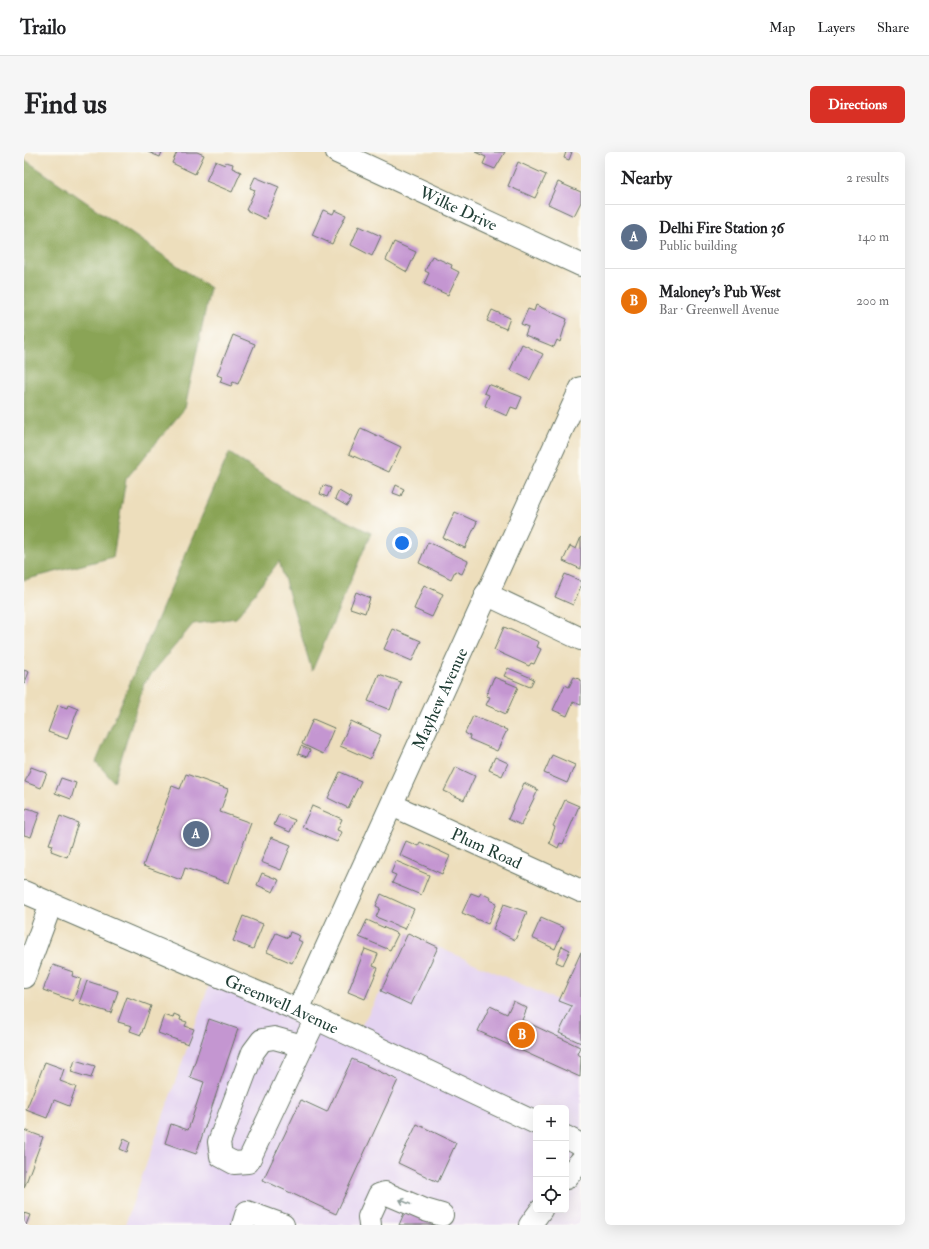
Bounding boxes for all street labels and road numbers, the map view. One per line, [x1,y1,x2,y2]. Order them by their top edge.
street label: Wilke Drive [415,181,501,236]
street label: Mayhew Avenue [408,645,472,753]
street label: Plum Road [448,823,526,874]
street label: Greenwell Avenue [222,970,342,1039]

